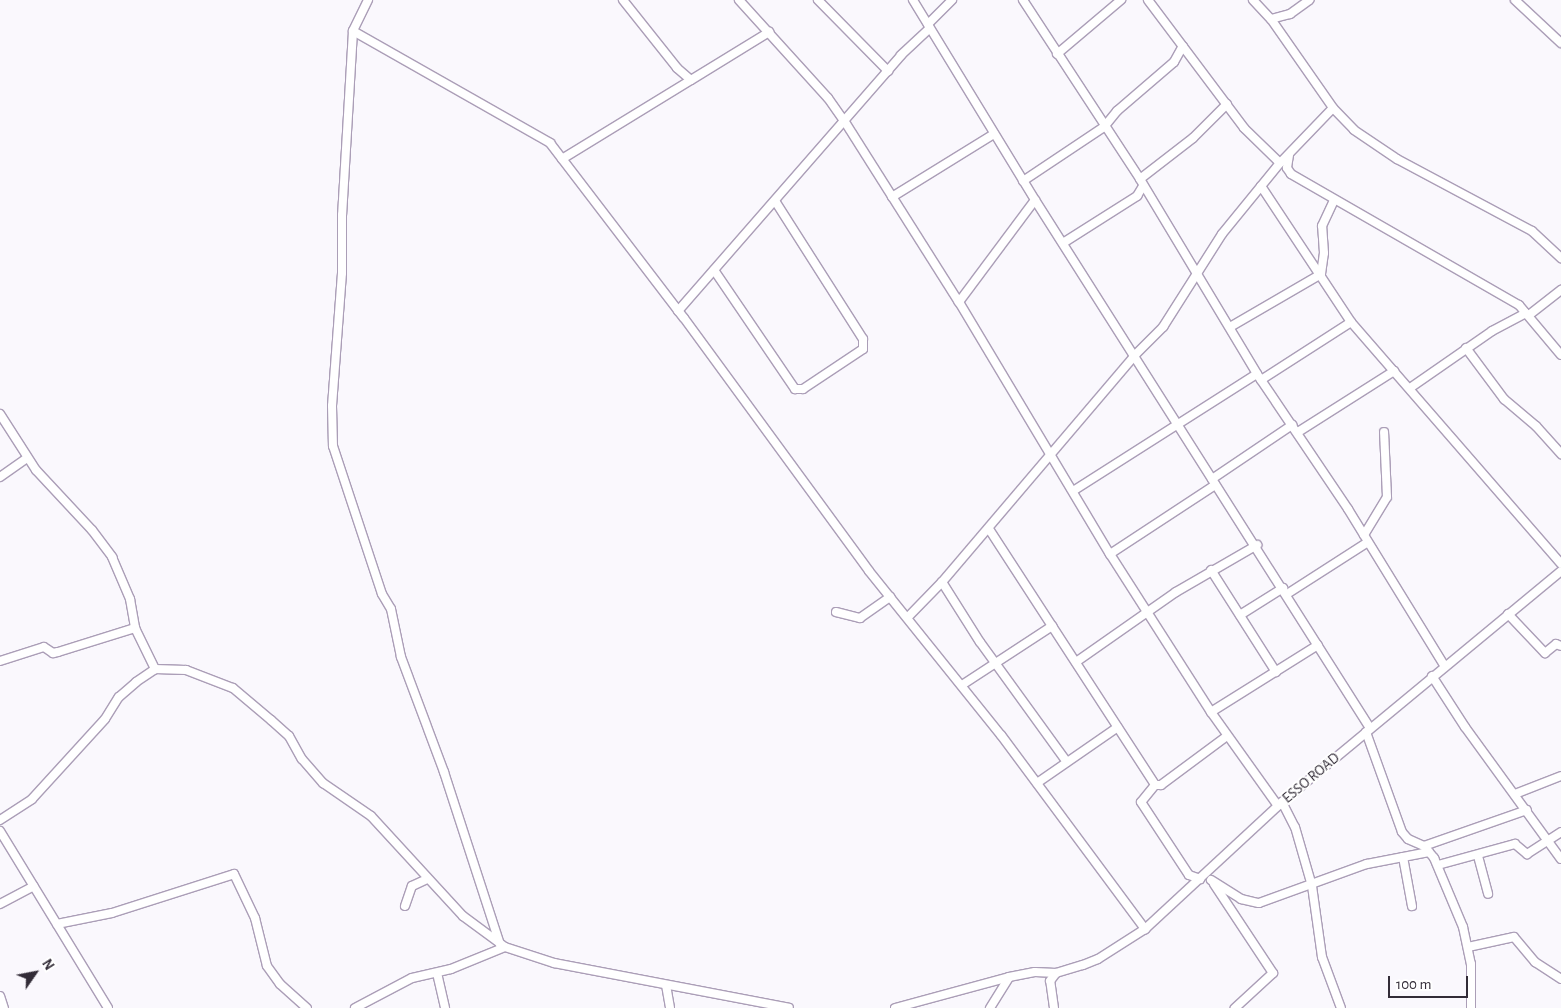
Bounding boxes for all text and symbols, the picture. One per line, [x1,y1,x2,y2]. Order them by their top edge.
street label: ESSO ROAD [1279,749,1343,807]
north arrow [10,948,60,998]
text: N [39,957,56,973]
scale bar [1391,966,1471,998]
text: 100 m [1396,977,1431,992]

